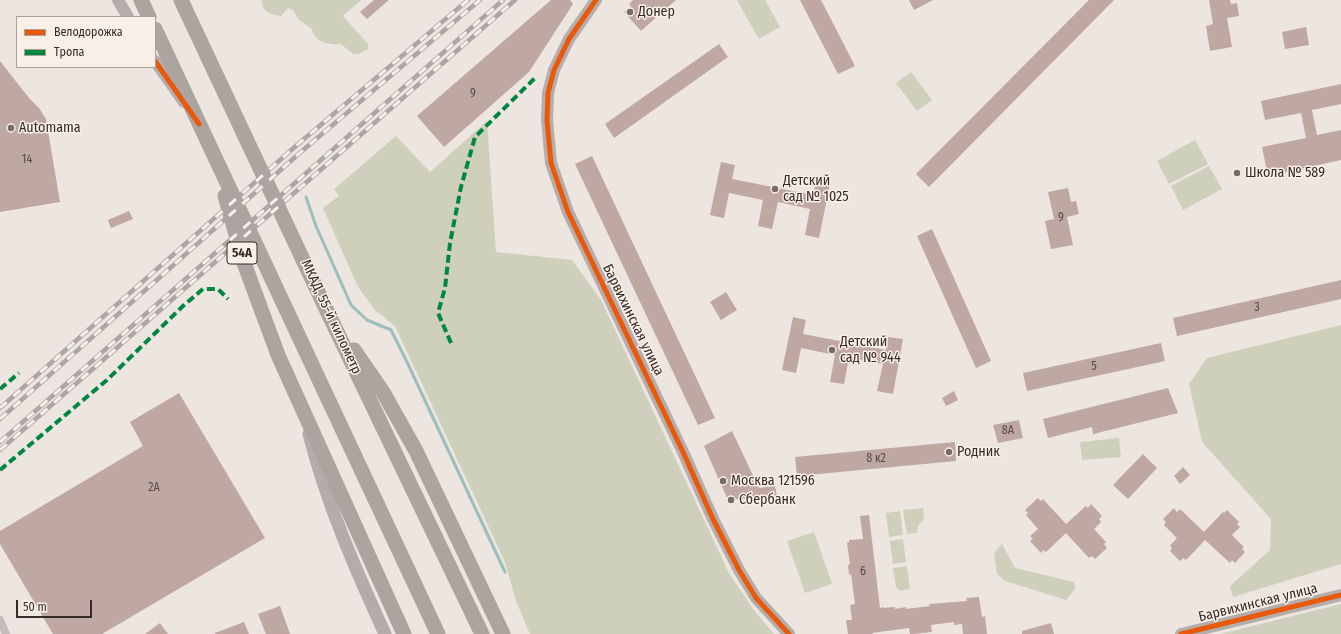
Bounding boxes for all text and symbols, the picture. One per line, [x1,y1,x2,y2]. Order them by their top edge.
place label: Донер [638,4,675,20]
marker: Донер [625,7,635,17]
legend [16,16,156,68]
text: Велодорожка [54,25,123,39]
text: Тропа [54,45,85,59]
house number: 9 [470,87,476,101]
place label: Automama [19,120,81,136]
marker: Automama [6,123,16,133]
house number: 14 [22,153,32,167]
place label: Школа № 589 [1245,165,1325,181]
marker: Школа № 589 [1232,168,1242,178]
place label: Детский сад № 1025 [783,173,849,206]
marker: Детский сад № 1025 [770,184,780,194]
house number: 9 [1058,211,1064,225]
road number: 54А [227,242,257,264]
street label: МКАД, 55-й километр [297,257,365,377]
street label: Барвихинская улица [599,262,667,378]
house number: 3 [1254,301,1260,315]
place label: Детский сад № 944 [840,334,901,366]
marker: Детский сад № 944 [827,345,837,355]
house number: 5 [1091,360,1097,374]
house number: 8А [1002,424,1014,438]
place label: Родник [957,444,1000,460]
marker: Родник [944,447,954,457]
house number: 8 к2 [866,452,886,466]
place label: Москва 121596 [731,473,815,489]
marker: Москва 121596 [718,476,728,486]
house number: 2А [148,481,160,495]
place label: Сбербанк [739,492,796,508]
marker: Сбербанк [726,495,736,505]
house number: 6 [860,565,866,579]
street label: Барвихинская улица [1197,580,1319,626]
scale bar [18,592,94,618]
text: 50 m [23,600,47,614]

